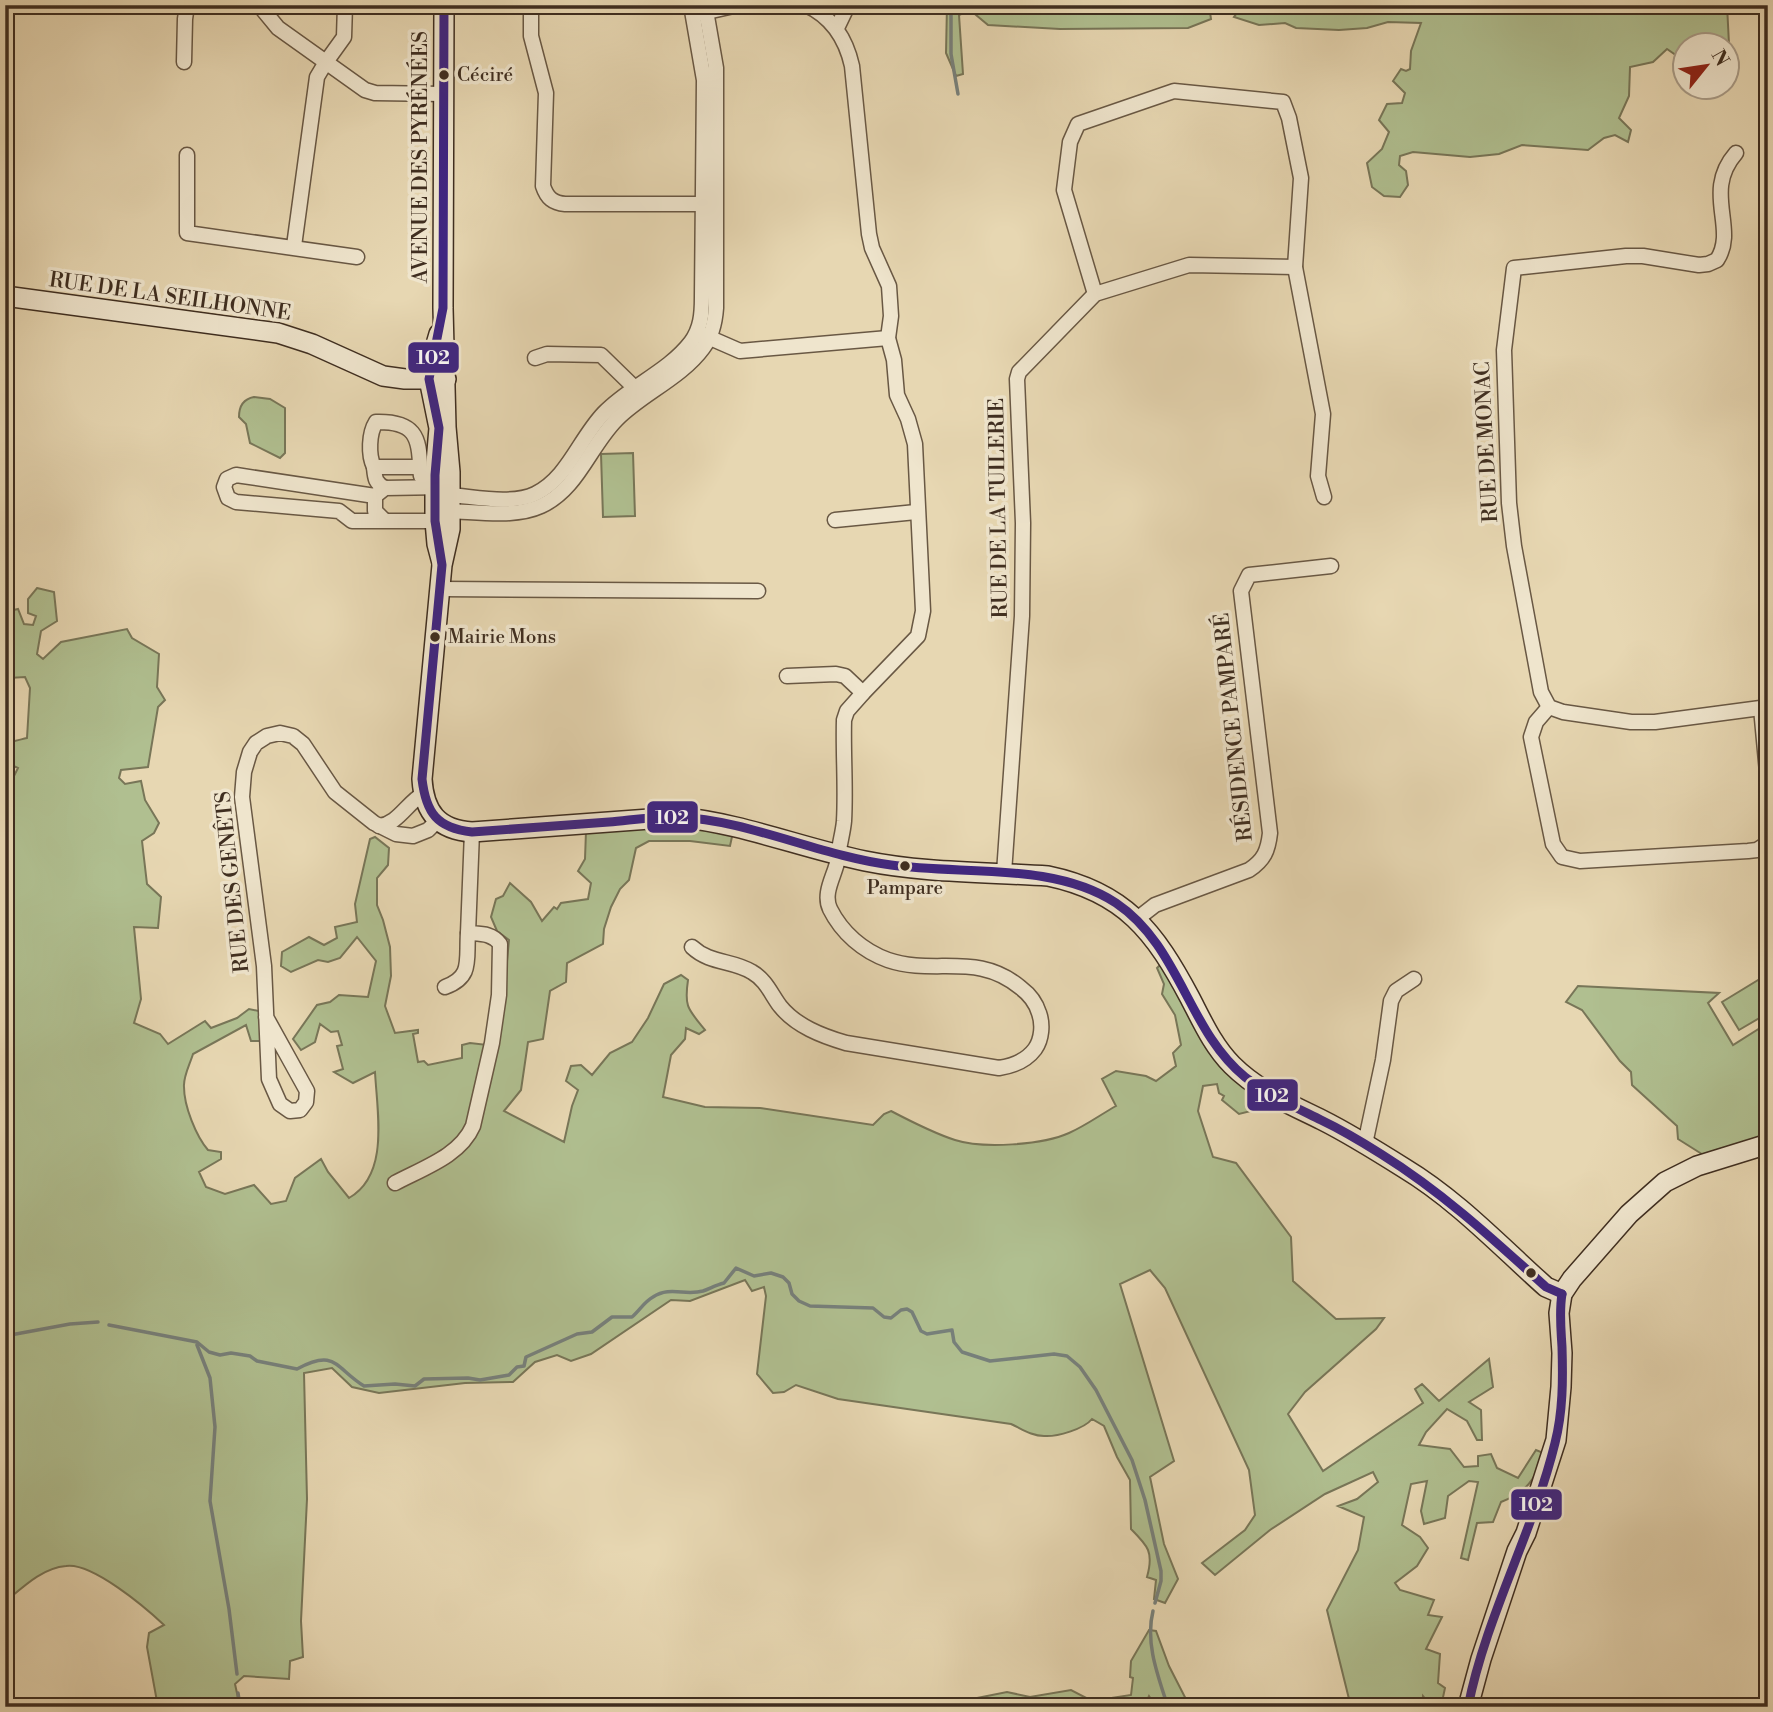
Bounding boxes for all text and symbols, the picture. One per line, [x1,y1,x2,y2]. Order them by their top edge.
street label: AVENUE DES PYRÉNÉES [406,31,434,284]
north arrow [1672,32,1742,102]
text: N [1706,45,1734,71]
place label: Céciré [457,63,513,87]
marker: Céciré [437,68,451,82]
street label: RUE DE LA SEILHONNE [47,267,293,327]
line badge: 102 [407,341,460,374]
text: 102 [416,346,450,370]
street label: RUE DE MONAC [1470,361,1504,523]
street label: RUE DE LA TUILERIE [984,397,1014,619]
street label: RÉSIDENCE PAMPARÉ [1207,611,1259,843]
place label: Mairie Mons [448,625,556,649]
marker: Mairie Mons [428,630,442,644]
street label: RUE DES GENÊTS [209,790,255,974]
line badge: 102 [646,800,699,834]
text: 102 [655,806,689,830]
marker: Pampare [898,859,912,873]
place label: Pampare [867,876,943,900]
line badge: 102 [1246,1078,1299,1112]
text: 102 [1255,1084,1289,1108]
unlabelled marker [1524,1266,1538,1280]
line badge: 102 [1510,1488,1563,1521]
text: 102 [1519,1493,1553,1517]

